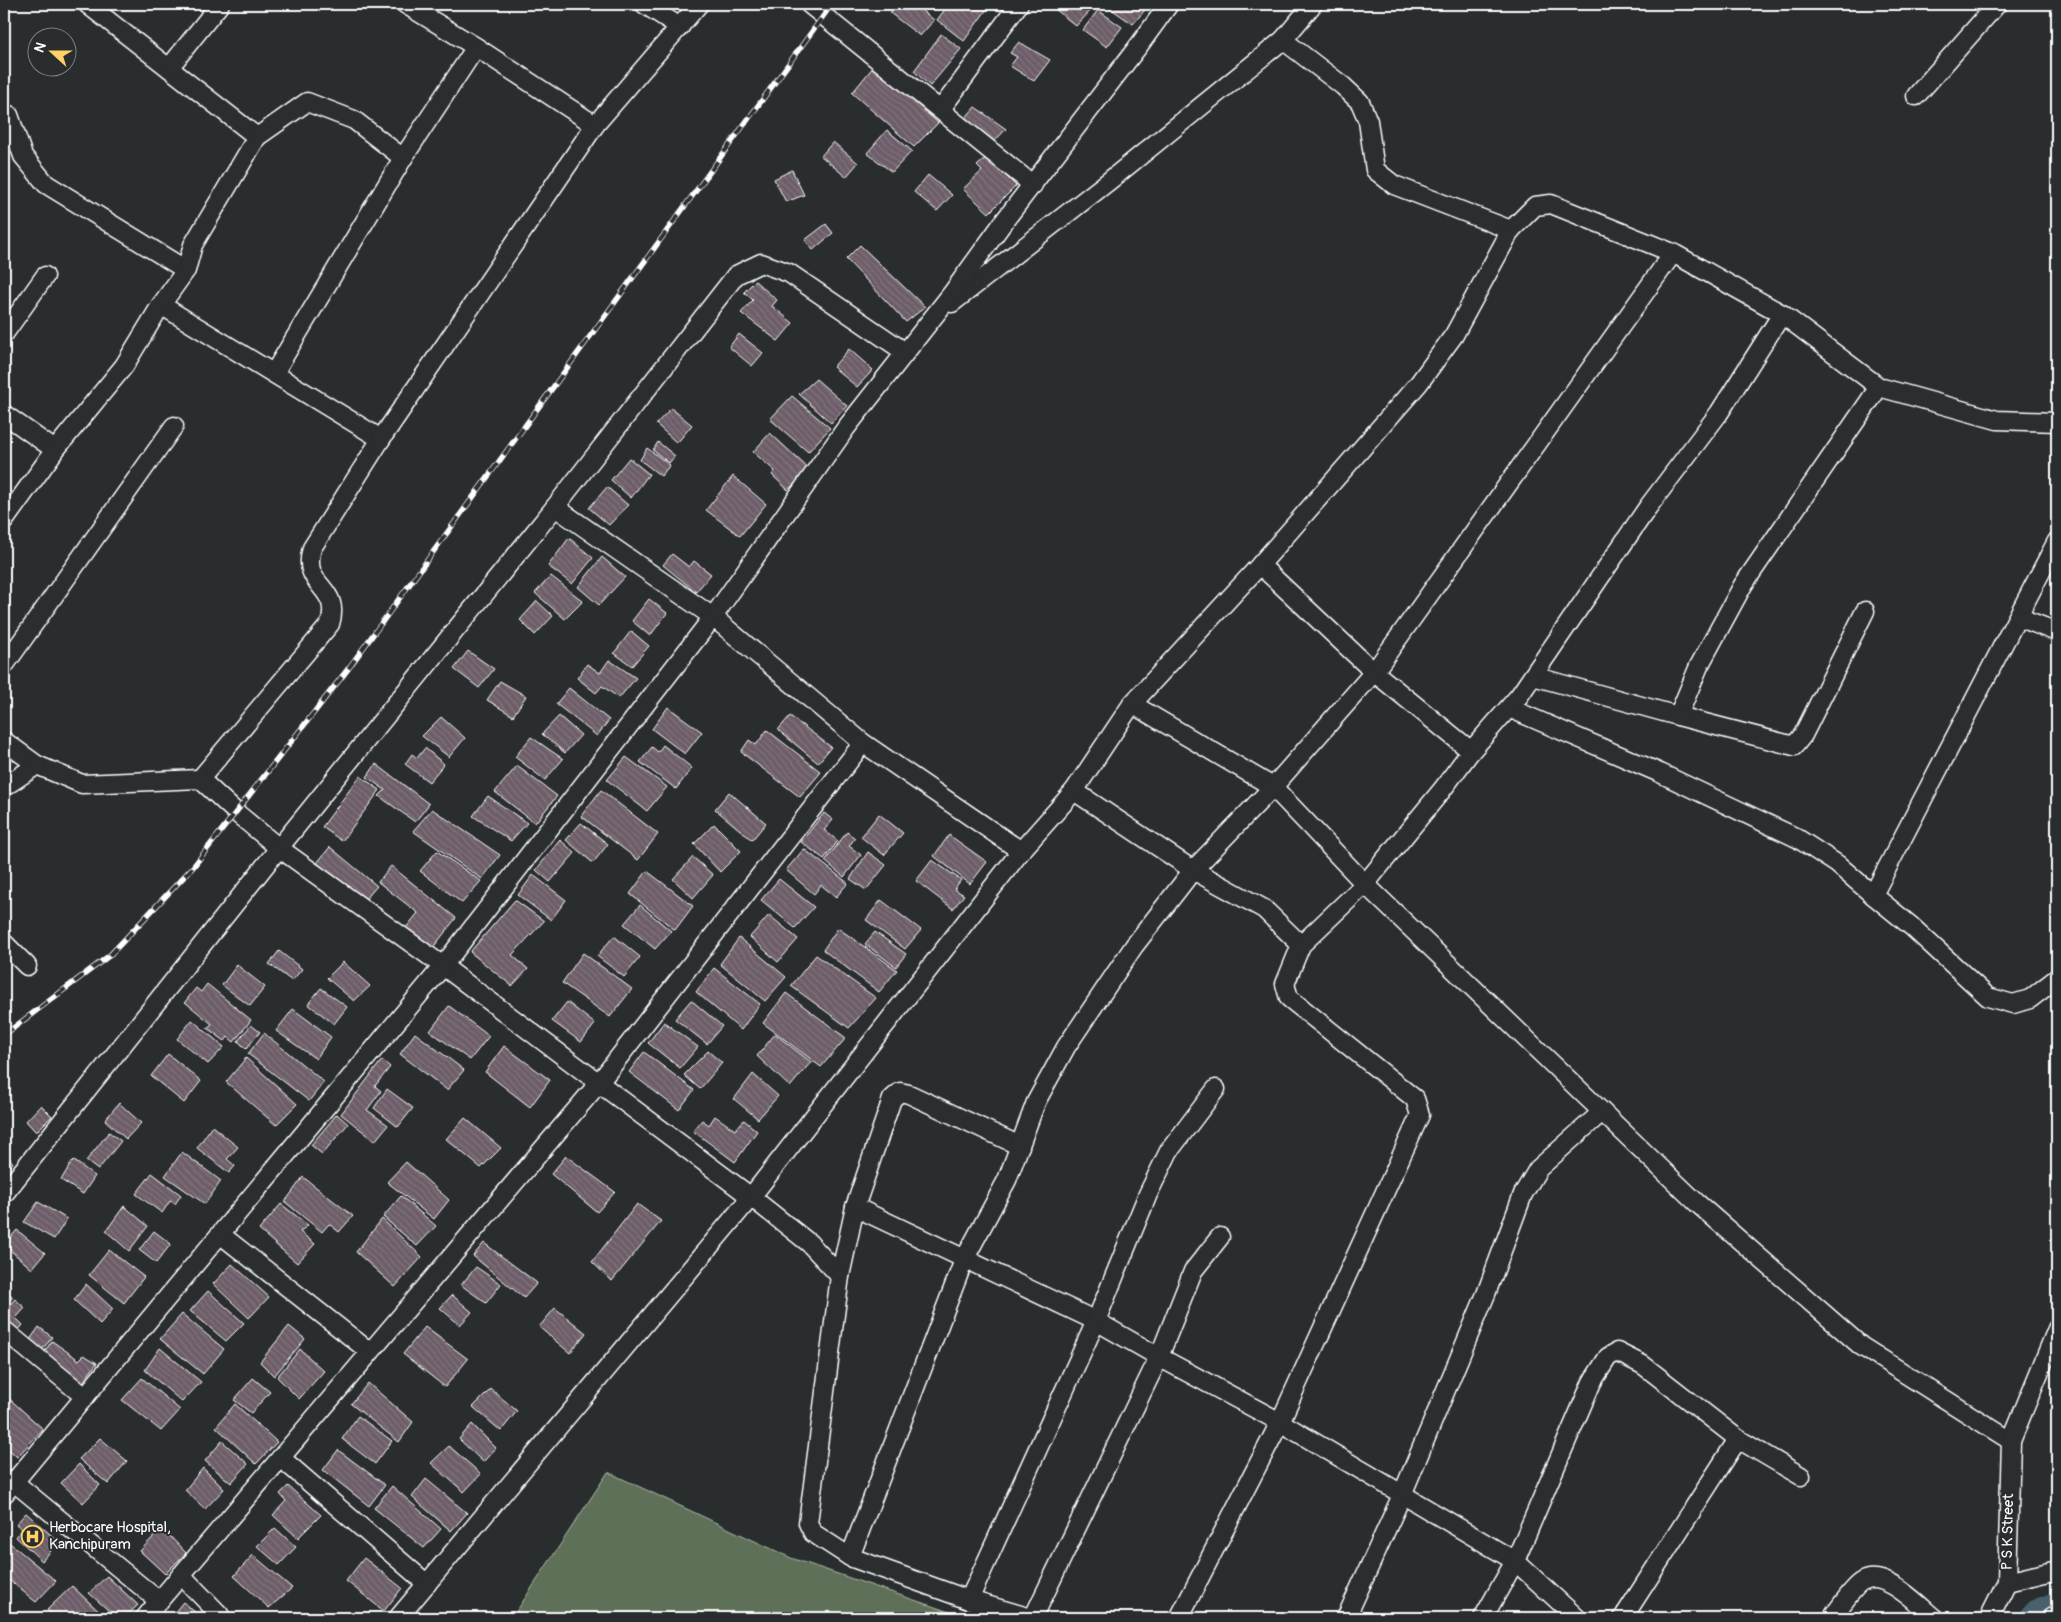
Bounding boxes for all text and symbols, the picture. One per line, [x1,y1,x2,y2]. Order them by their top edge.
north arrow [28,28,78,78]
text: N [31,40,50,55]
street label: P S K Street [1998,1493,2018,1570]
place label: Herbocare Hospital, Kanchipuram [49,1518,171,1554]
hospital icon: Herbocare Hospital, Kanchipuram [21,1524,45,1548]

